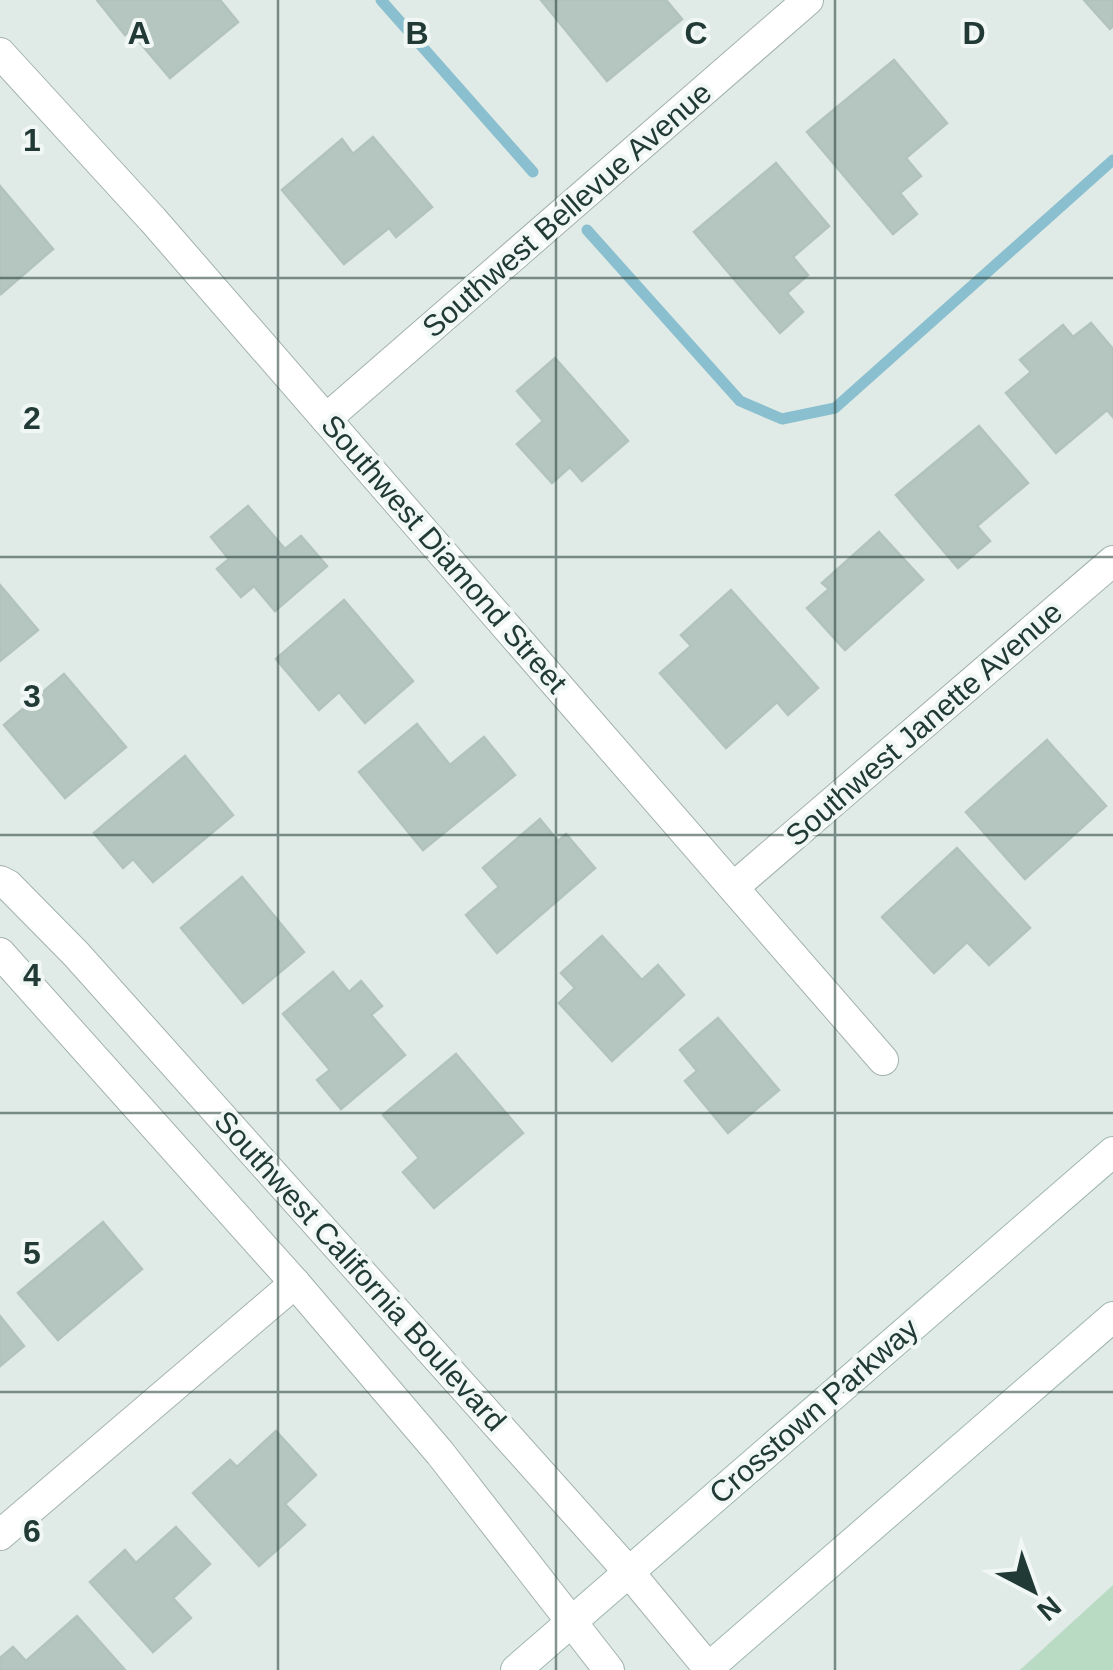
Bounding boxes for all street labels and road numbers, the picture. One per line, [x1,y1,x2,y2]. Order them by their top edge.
street label: Southwest Bellevue Avenue [416,75,718,344]
street label: Southwest Diamond Street [315,408,574,700]
street label: Southwest Janette Avenue [779,595,1068,852]
street label: Southwest California Boulevard [208,1104,513,1437]
street label: Crosstown Parkway [703,1311,925,1510]

